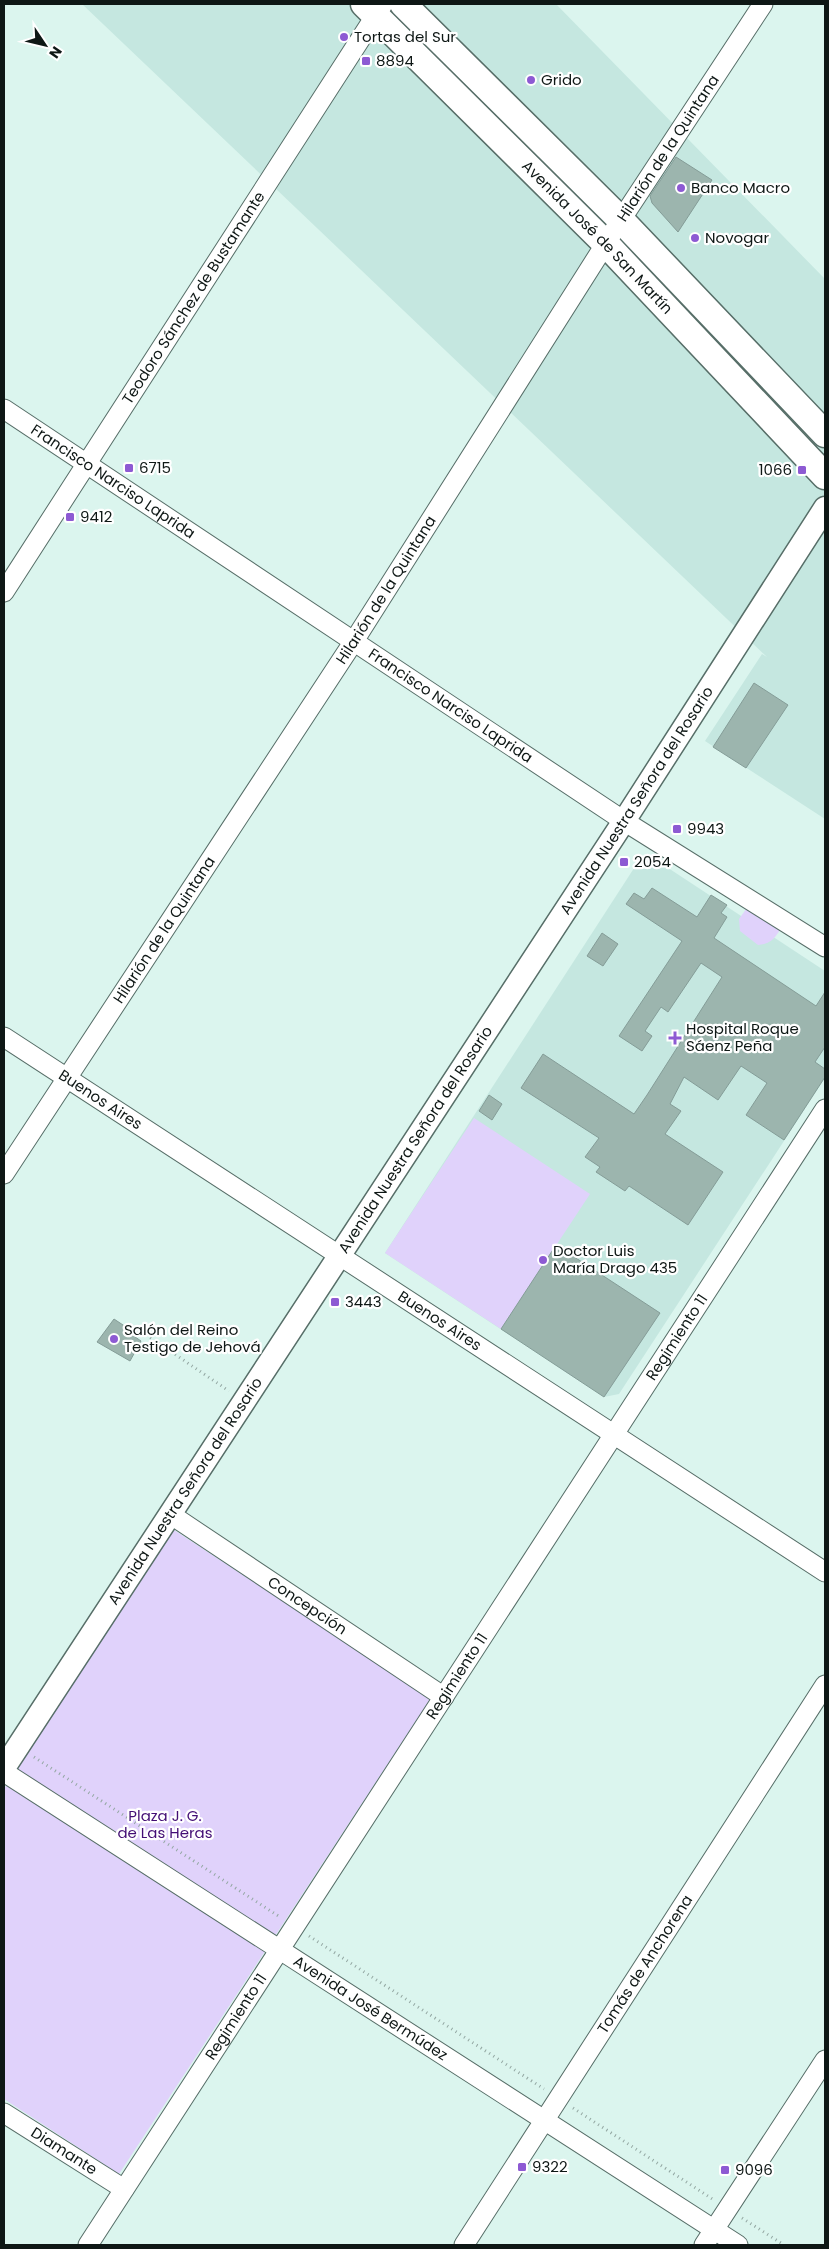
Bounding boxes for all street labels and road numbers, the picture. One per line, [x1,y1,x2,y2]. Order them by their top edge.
street label: Hilarión de la Quintana [612,70,724,226]
street label: Avenida José de San Martín [518,155,678,319]
street label: Teodoro Sánchez de Bustamante [117,187,270,408]
street label: Francisco Narciso Laprida [27,419,200,543]
street label: Hilarión de la Quintana [331,511,441,668]
street label: Francisco Narciso Laprida [364,643,537,767]
street label: Avenida Nuestra Señora del Rosario [555,682,718,918]
street label: Hilarión de la Quintana [108,852,220,1007]
street label: Avenida Nuestra Señora del Rosario [333,1022,497,1257]
street label: Buenos Aires [55,1064,147,1134]
street label: Buenos Aires [394,1286,486,1356]
street label: Regimiento 11 [641,1290,712,1384]
street label: Avenida Nuestra Señora del Rosario [103,1373,267,1609]
street label: Concepción [264,1571,351,1639]
street label: Regimiento 11 [421,1629,492,1723]
street label: Tomás de Anchorena [592,1890,697,2038]
street label: Avenida José Bermúdez [290,1950,452,2065]
street label: Regimiento 11 [200,1969,271,2064]
street label: Diamante [27,2122,101,2179]

